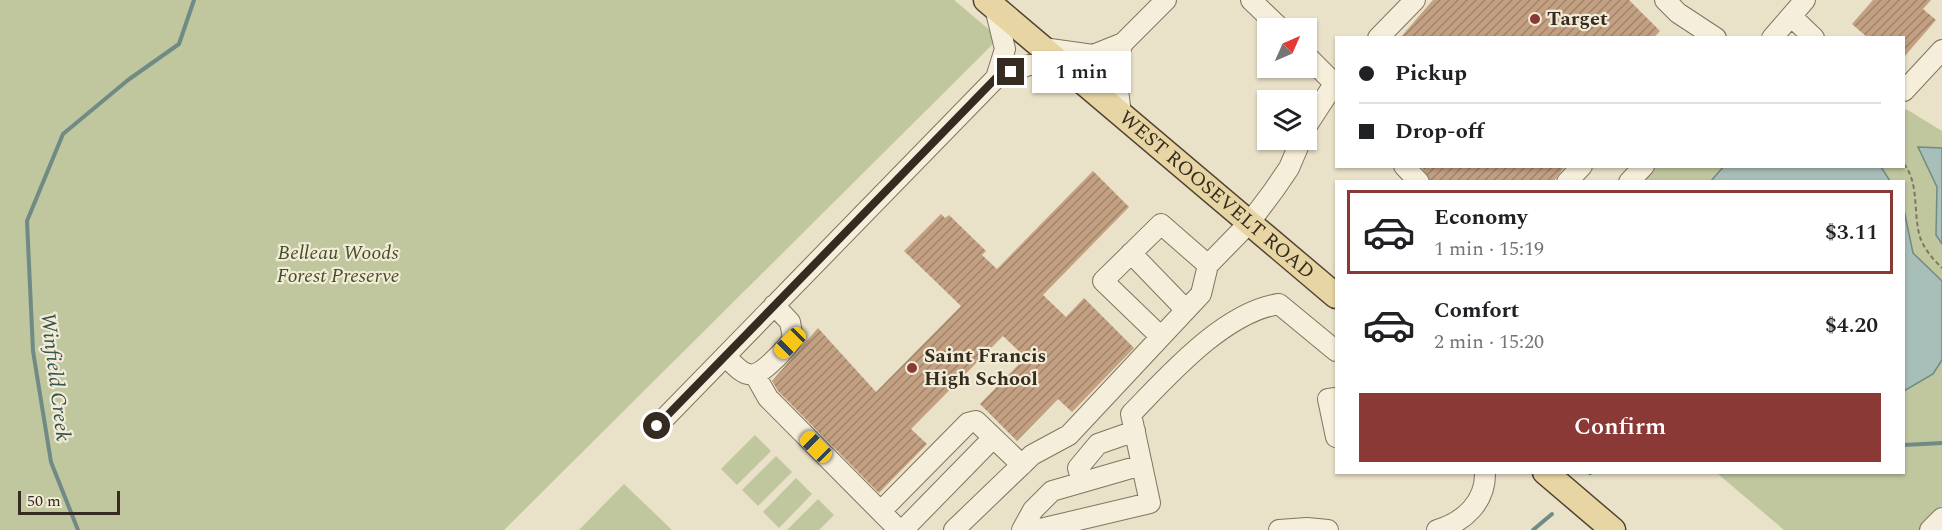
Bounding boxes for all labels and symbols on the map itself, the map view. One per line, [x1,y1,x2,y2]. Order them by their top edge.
place label: Target [1547,4,1608,34]
marker: Target [1528,12,1542,26]
north arrow [1257,18,1317,78]
callout: 1 min [1032,51,1131,93]
route end [997,58,1024,85]
street label: WEST ROOSEVELT ROAD [1112,103,1321,287]
park label: Belleau Woods Forest Preserve [277,238,399,291]
water label: Winfield Creek [31,311,79,443]
car [771,324,809,362]
place label: Saint Francis High School [924,341,1046,394]
marker: Saint Francis High School [905,361,919,375]
route start [643,412,670,439]
car [797,428,835,466]
scale bar [18,488,120,516]

